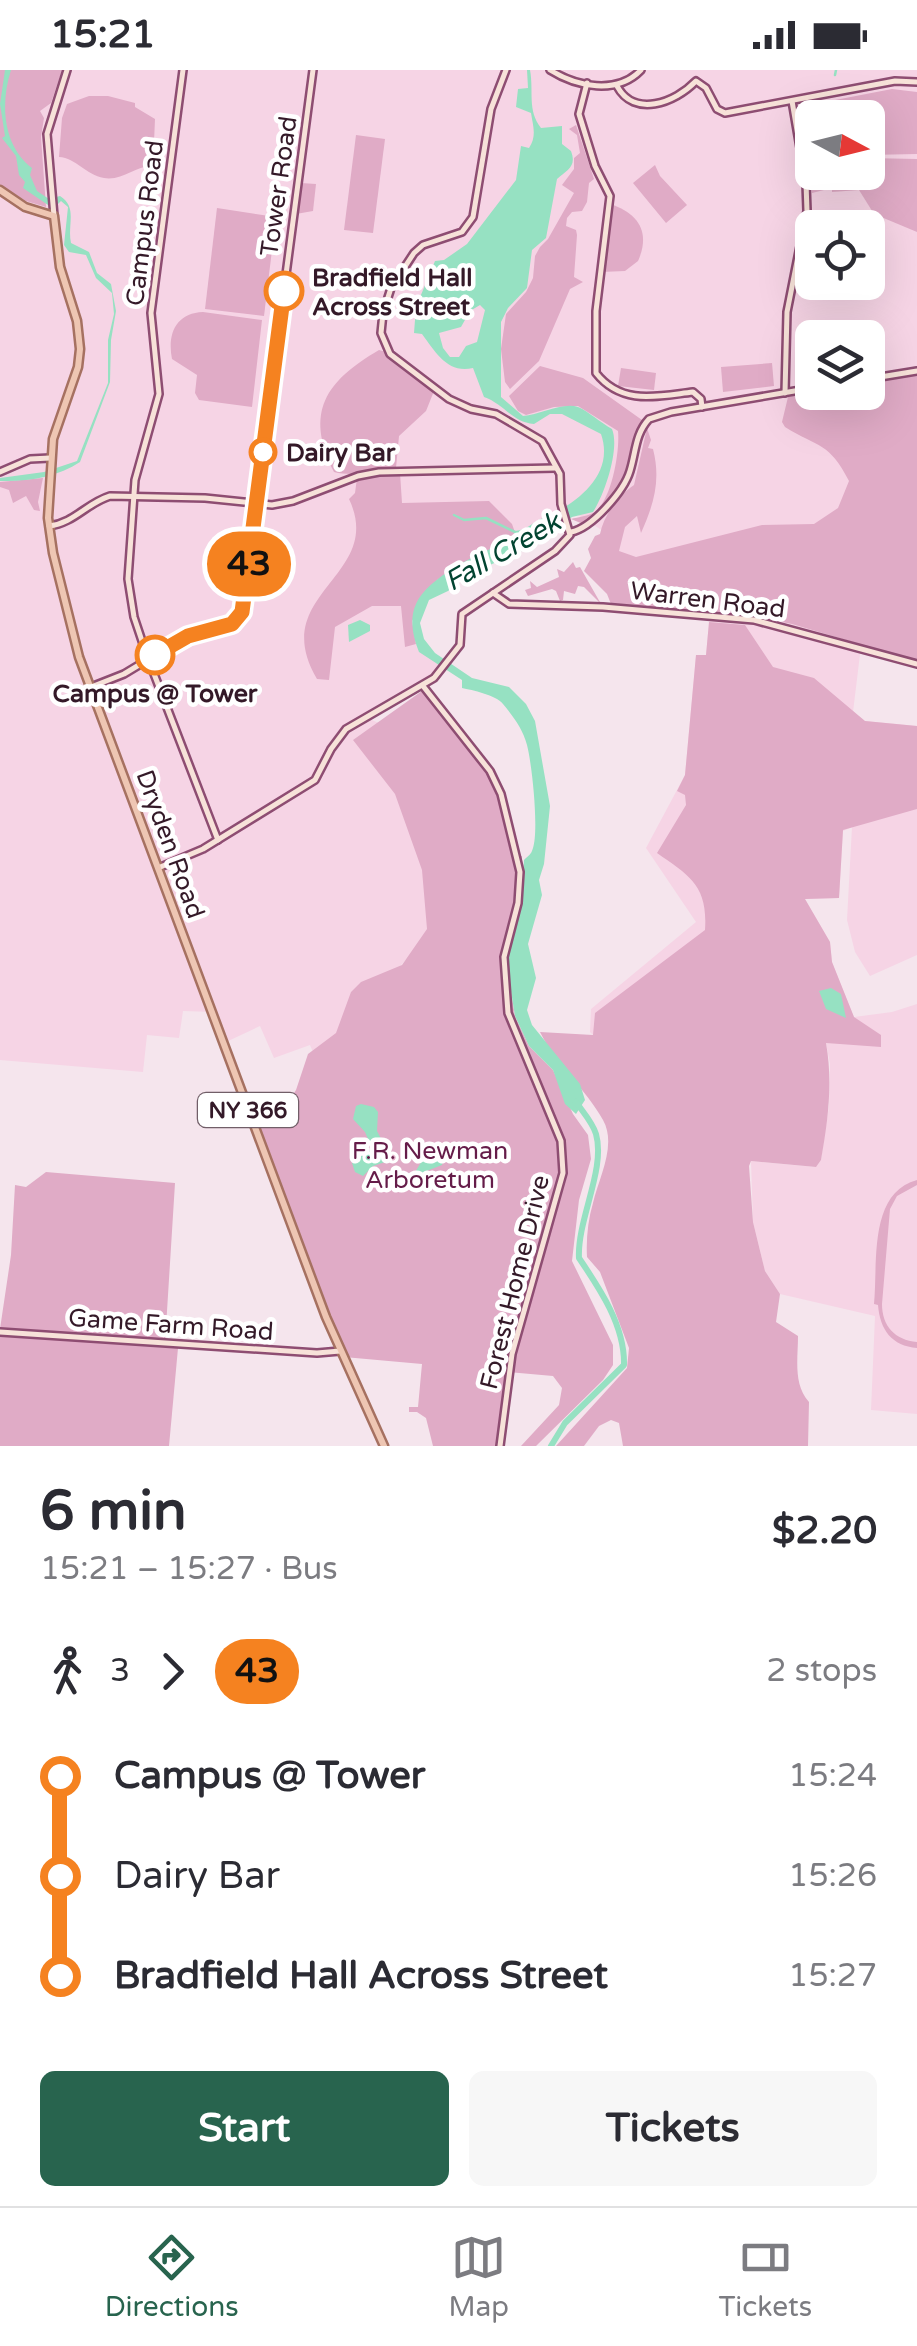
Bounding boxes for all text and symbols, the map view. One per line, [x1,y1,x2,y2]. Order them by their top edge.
text: 15:21 [50,12,155,58]
north arrow [795,100,885,190]
map controls [795,100,885,410]
street label: Tower Road [254,114,304,258]
street label: Campus Road [120,139,170,308]
button: locate [795,210,885,300]
place label: Bradfield Hall Across Street [312,263,473,322]
marker: Bradfield Hall Across Street [265,272,303,310]
button: layers [795,320,885,410]
place label: Dairy Bar [286,438,396,468]
marker: Dairy Bar [250,439,276,465]
water label: Fall Creek [438,504,568,599]
line badge: 43 [204,532,294,596]
text: 43 [227,543,271,585]
street label: Warren Road [629,576,787,624]
marker: Campus @ Tower [136,636,174,674]
place label: Campus @ Tower [53,679,258,709]
street label: Dryden Road [129,766,211,923]
road number: NY 366 [198,1093,298,1127]
park label: F.R. Newman Arboretum [352,1136,508,1195]
street label: Forest Home Drive [474,1172,556,1392]
street label: Game Farm Road [67,1303,275,1347]
text: 6 min [40,1479,187,1545]
text: $2.20 [772,1508,877,1554]
text: 15:21 – 15:27 · Bus [40,1550,338,1588]
icon: walk [40,1644,95,1699]
icon: forward [145,1644,200,1699]
text: 43 [235,1650,279,1692]
text: 3 [110,1652,130,1690]
text: 2 stops [766,1652,877,1690]
text: Campus @ Tower [114,1753,425,1799]
text: 15:24 [788,1757,877,1795]
text: Dairy Bar [114,1853,280,1899]
text: 15:26 [788,1857,877,1895]
text: Bradfield Hall Across Street [114,1953,608,1999]
text: 15:27 [788,1957,877,1995]
button: Start [40,2071,449,2186]
button: Tickets [469,2071,877,2186]
tab: Directions [105,2230,239,2324]
tab: Map [448,2230,509,2324]
tab: Tickets [719,2230,812,2324]

